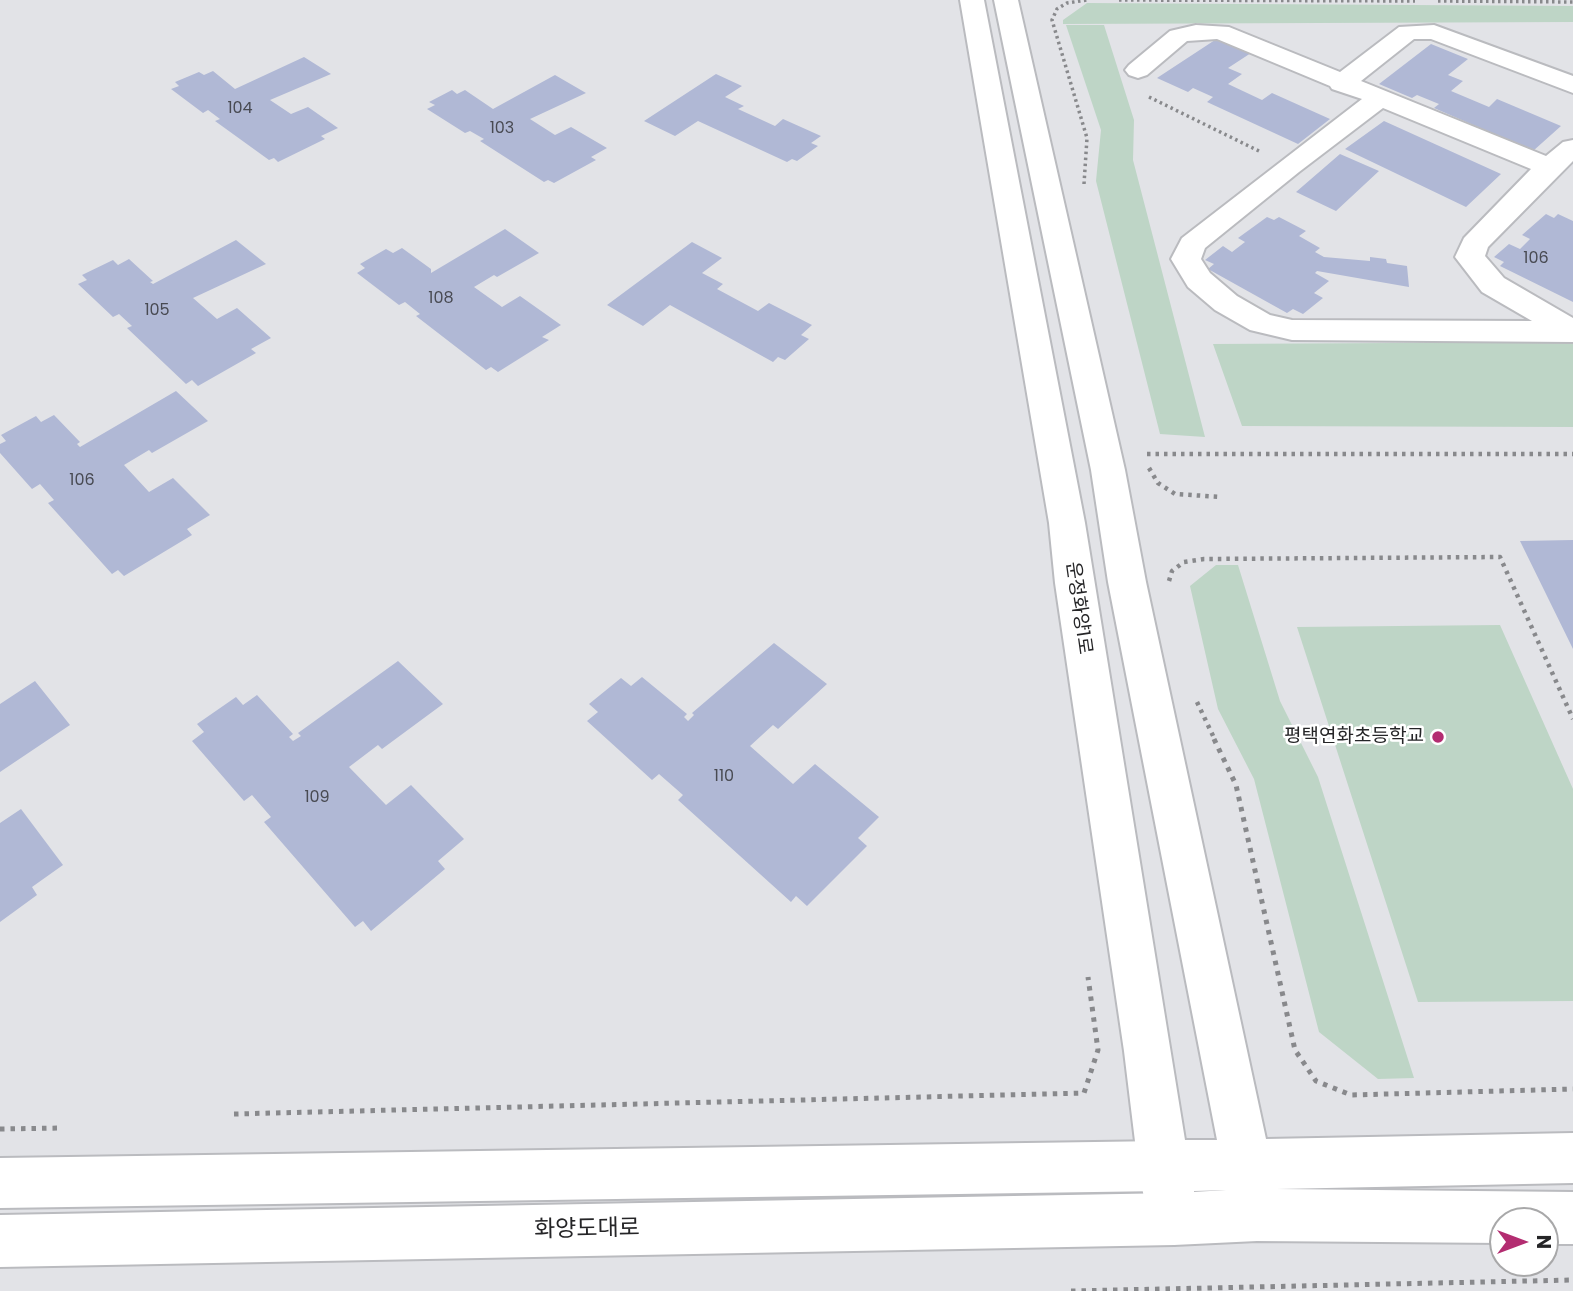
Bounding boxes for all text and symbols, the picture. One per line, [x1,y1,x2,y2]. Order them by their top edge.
house number: 104 [227,99,253,119]
house number: 103 [490,119,514,139]
house number: 106 [1523,249,1549,269]
house number: 108 [428,289,454,309]
house number: 105 [144,301,170,321]
house number: 106 [69,471,95,491]
street label: 운정화양1로 [1060,560,1096,656]
place label: 평택연화초등학교 [1284,726,1424,748]
marker: 평택연화초등학교 [1430,729,1446,745]
house number: 110 [714,767,734,787]
house number: 109 [304,788,330,808]
north arrow [1489,1207,1559,1277]
street label: 화양도대로 [534,1215,640,1245]
text: N [1530,1235,1557,1249]

